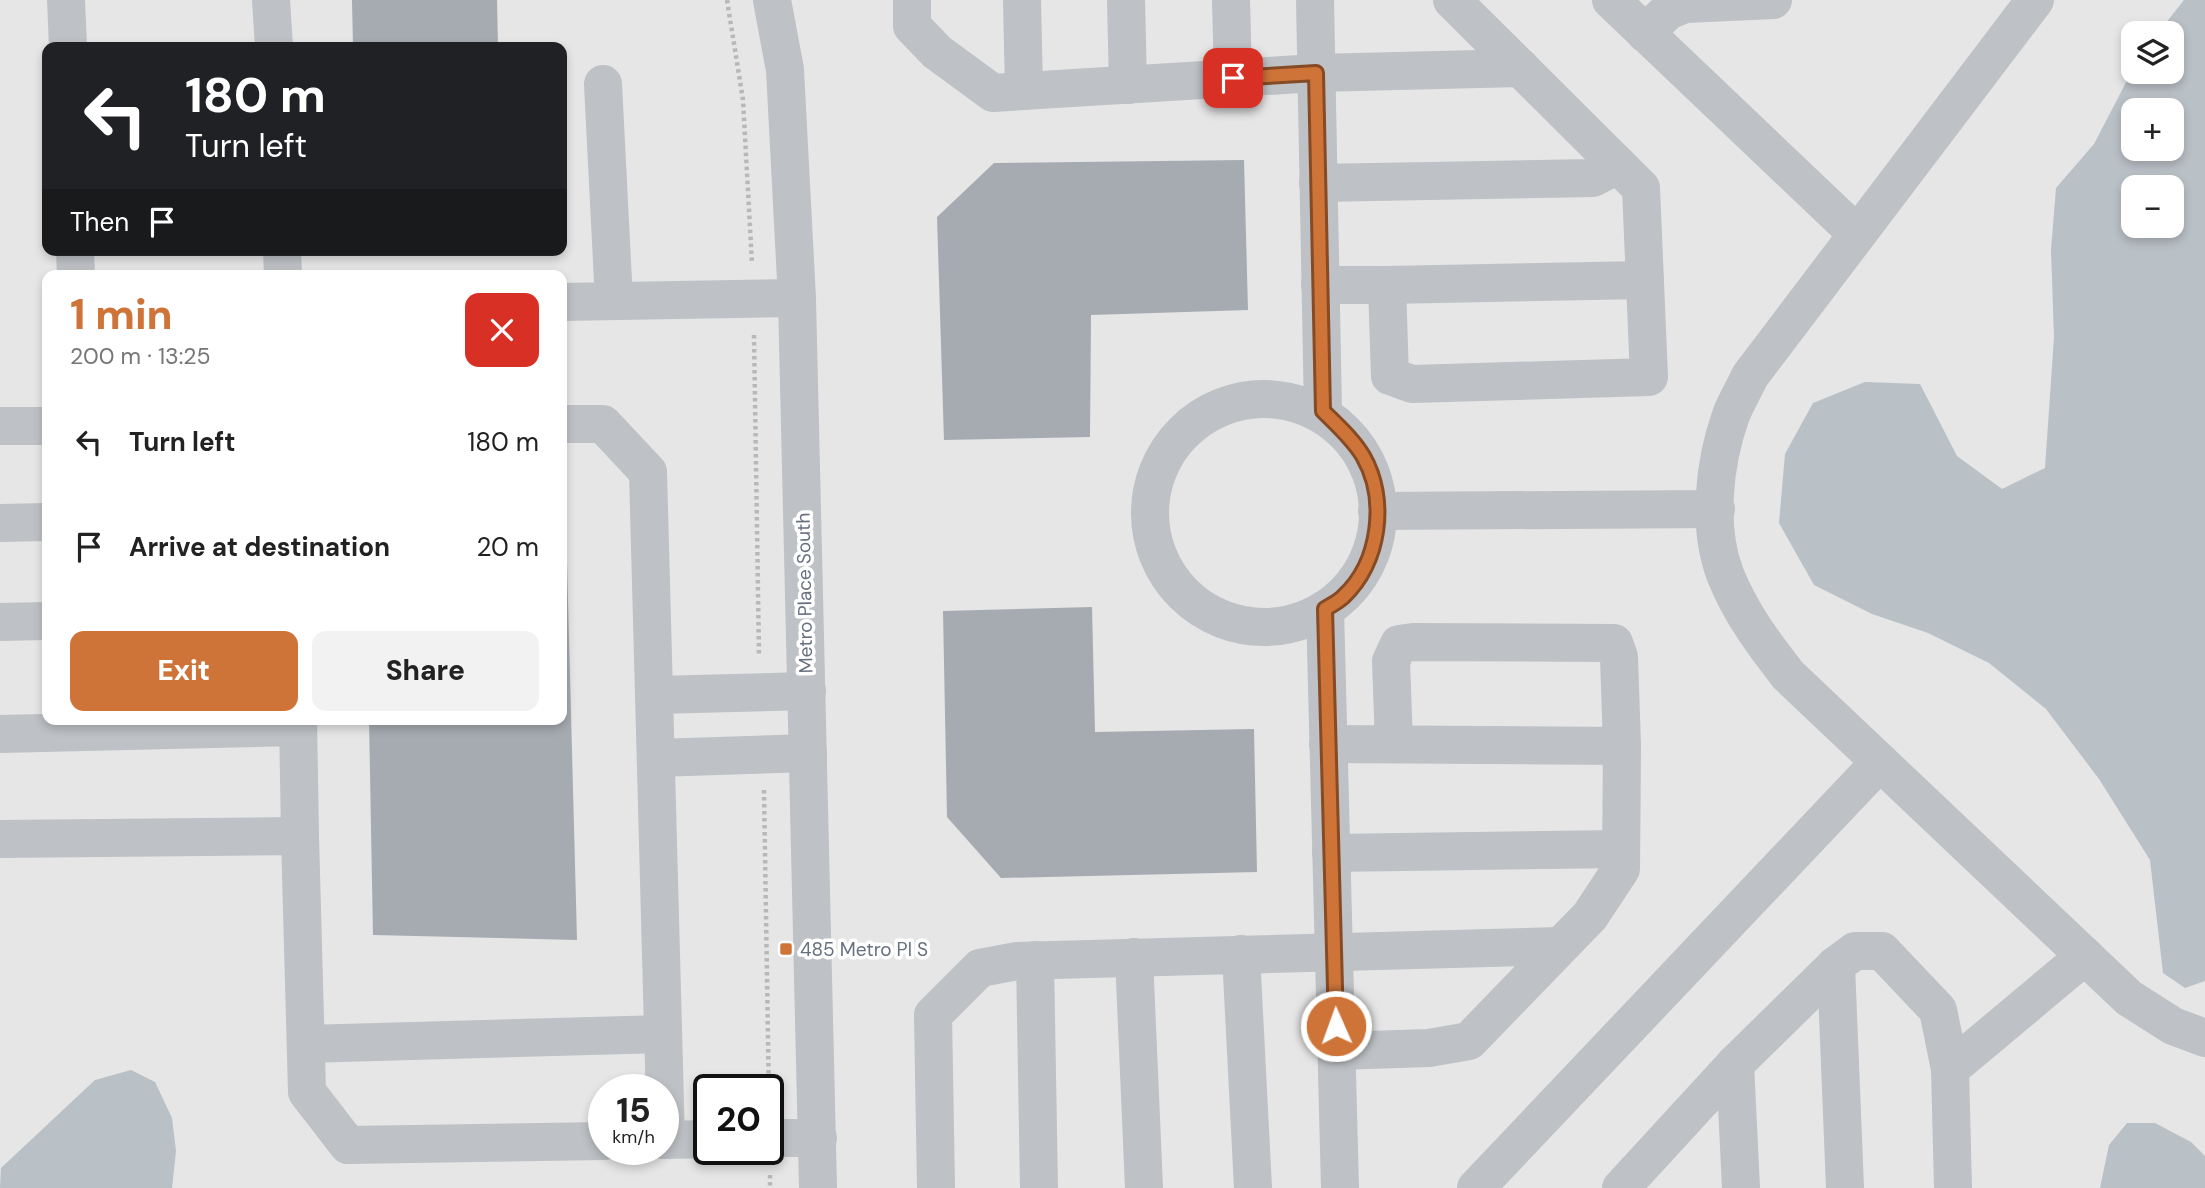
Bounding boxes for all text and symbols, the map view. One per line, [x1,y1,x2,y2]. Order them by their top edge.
map controls [2121,21,2184,238]
button: layers [2121,21,2184,84]
pin [1203,48,1263,108]
icon: arrive [1214,59,1252,97]
text: 180 m [185,63,326,127]
icon: left [70,70,161,161]
button: + [2121,98,2184,161]
text: Turn left [185,125,307,167]
button: − [2121,175,2184,238]
icon: arrive [143,203,181,241]
text: Then [70,205,129,239]
text: 1 min [70,287,173,342]
button: close [465,293,539,367]
text: 200 m · 13:25 [70,341,211,371]
icon: left [70,423,108,461]
text: Turn left [129,425,236,459]
text: 180 m [467,425,539,459]
street label: Metro Place South [791,512,818,674]
icon: arrive [70,528,108,566]
text: Arrive at destination [129,530,390,564]
text: 20 m [476,530,539,564]
button: Exit [70,631,298,711]
button: Share [312,631,539,711]
place label: 485 Metro Pl S [800,937,928,962]
marker: 485 Metro Pl S [778,941,794,957]
position arrow [1299,989,1373,1063]
speed limit sign: 20 [693,1074,784,1165]
text: 15 [616,1087,651,1133]
text: km/h [612,1125,655,1149]

